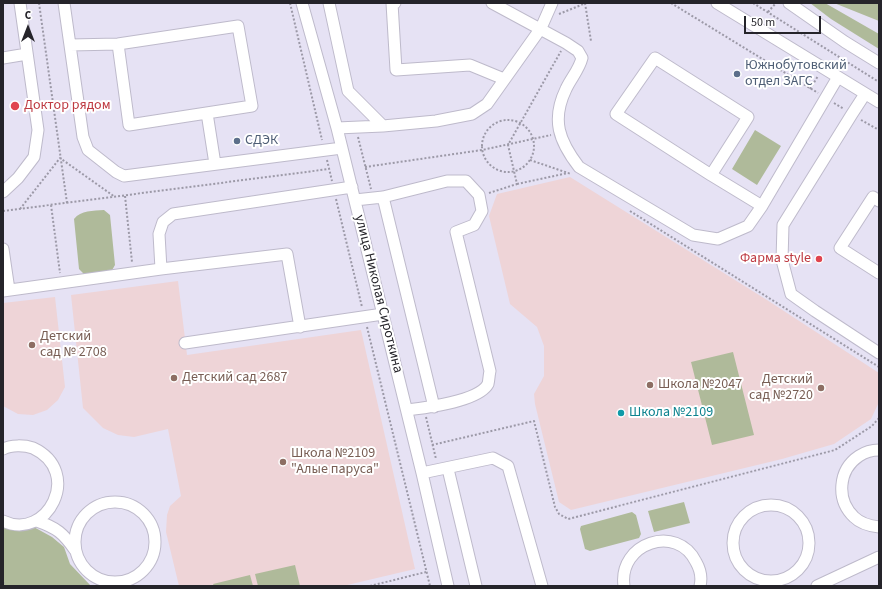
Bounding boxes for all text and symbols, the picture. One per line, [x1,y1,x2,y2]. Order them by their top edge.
north arrow [8,8,48,48]
text: С [25,8,31,23]
scale bar [746,8,823,34]
text: 50 m [751,14,775,31]
place label: Южнобутовский отдел ЗАГС [745,58,847,90]
marker: Южнобутовский отдел ЗАГС [732,69,742,79]
place label: Доктор рядом [24,98,111,114]
marker: Доктор рядом [9,100,21,112]
place label: СДЭК [245,133,278,149]
marker: СДЭК [232,136,242,146]
street label: улица Николая Сироткина [350,213,406,375]
place label: Фарма style [740,251,811,267]
marker: Фарма style [814,254,824,264]
place label: Детский сад № 2708 [40,329,107,362]
marker: Детский сад № 2708 [27,340,37,350]
place label: Детский сад 2687 [182,370,287,386]
place label: Детский сад №2720 [749,372,813,404]
marker: Детский сад 2687 [169,373,179,383]
place label: Школа №2047 [658,377,742,393]
marker: Школа №2047 [645,380,655,390]
marker: Детский сад №2720 [816,383,826,393]
place label: Школа №2109 [629,405,713,421]
marker: Школа №2109 [616,408,626,418]
place label: Школа №2109 "Алые паруса" [291,446,379,478]
marker: Школа №2109 "Алые паруса" [278,457,288,467]

